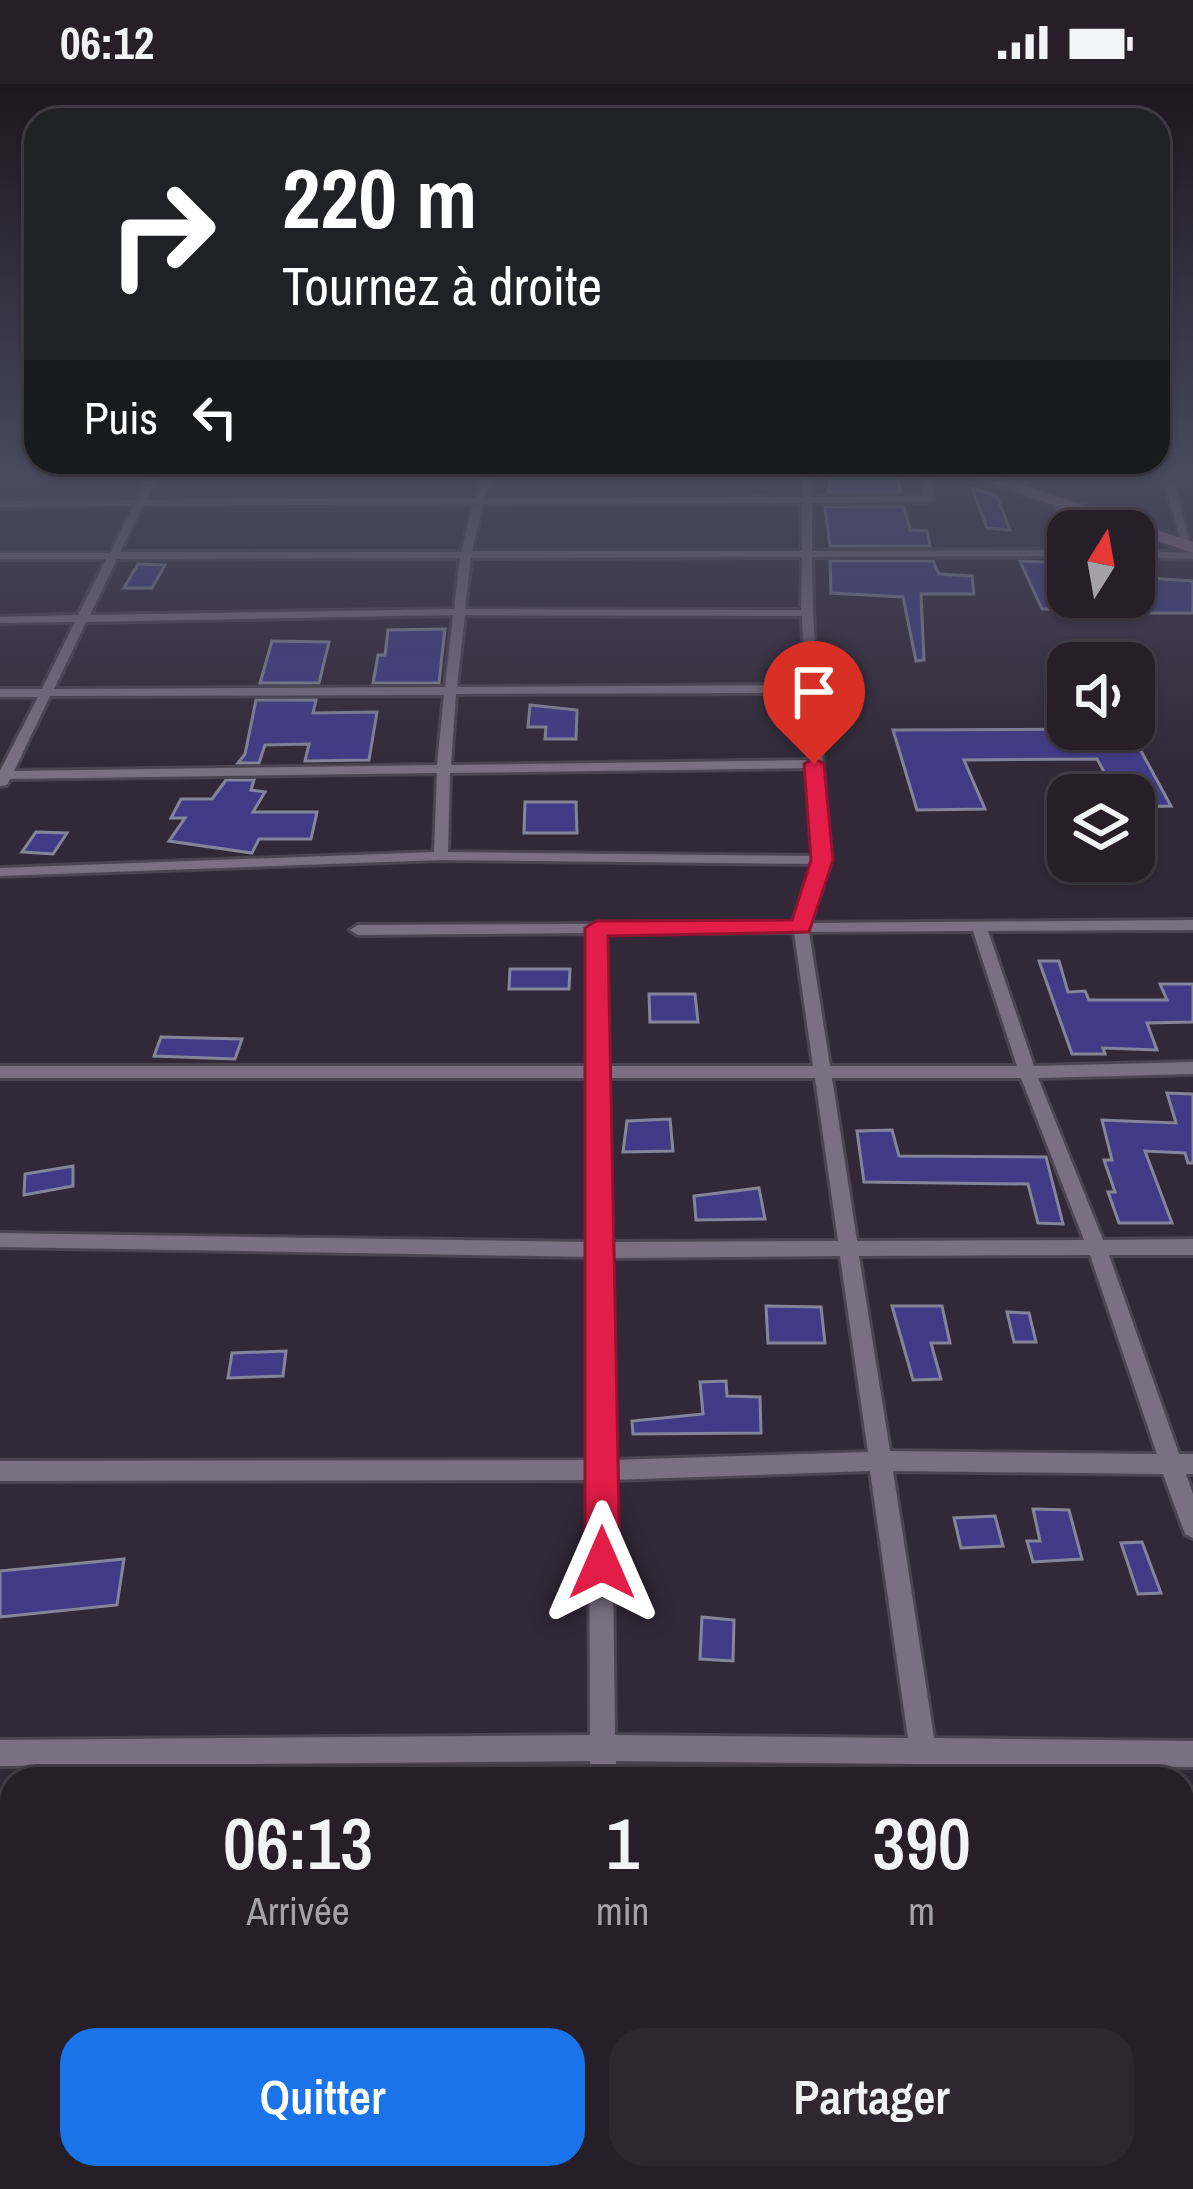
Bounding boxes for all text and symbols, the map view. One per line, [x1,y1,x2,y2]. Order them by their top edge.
text: 06:12 [60,12,154,73]
text: 220 m [282,141,477,254]
icon: right [84,156,240,312]
text: Tournez à droite [282,249,602,322]
icon: left [182,384,248,450]
text: Puis [84,387,158,448]
north arrow [1047,510,1155,618]
map controls [1047,510,1155,882]
pin [763,641,865,764]
button: sound [1047,642,1155,750]
icon: arrive [781,659,847,725]
button: layers [1047,774,1155,882]
position arrow [539,1500,665,1626]
text: 06:13 [223,1794,373,1891]
text: 1 [606,1794,639,1891]
text: 390 [872,1794,971,1891]
text: Arrivée [246,1885,350,1937]
text: min [596,1885,649,1937]
text: m [908,1885,935,1937]
button: Quitter [60,2028,585,2166]
button: Partager [609,2028,1134,2166]

